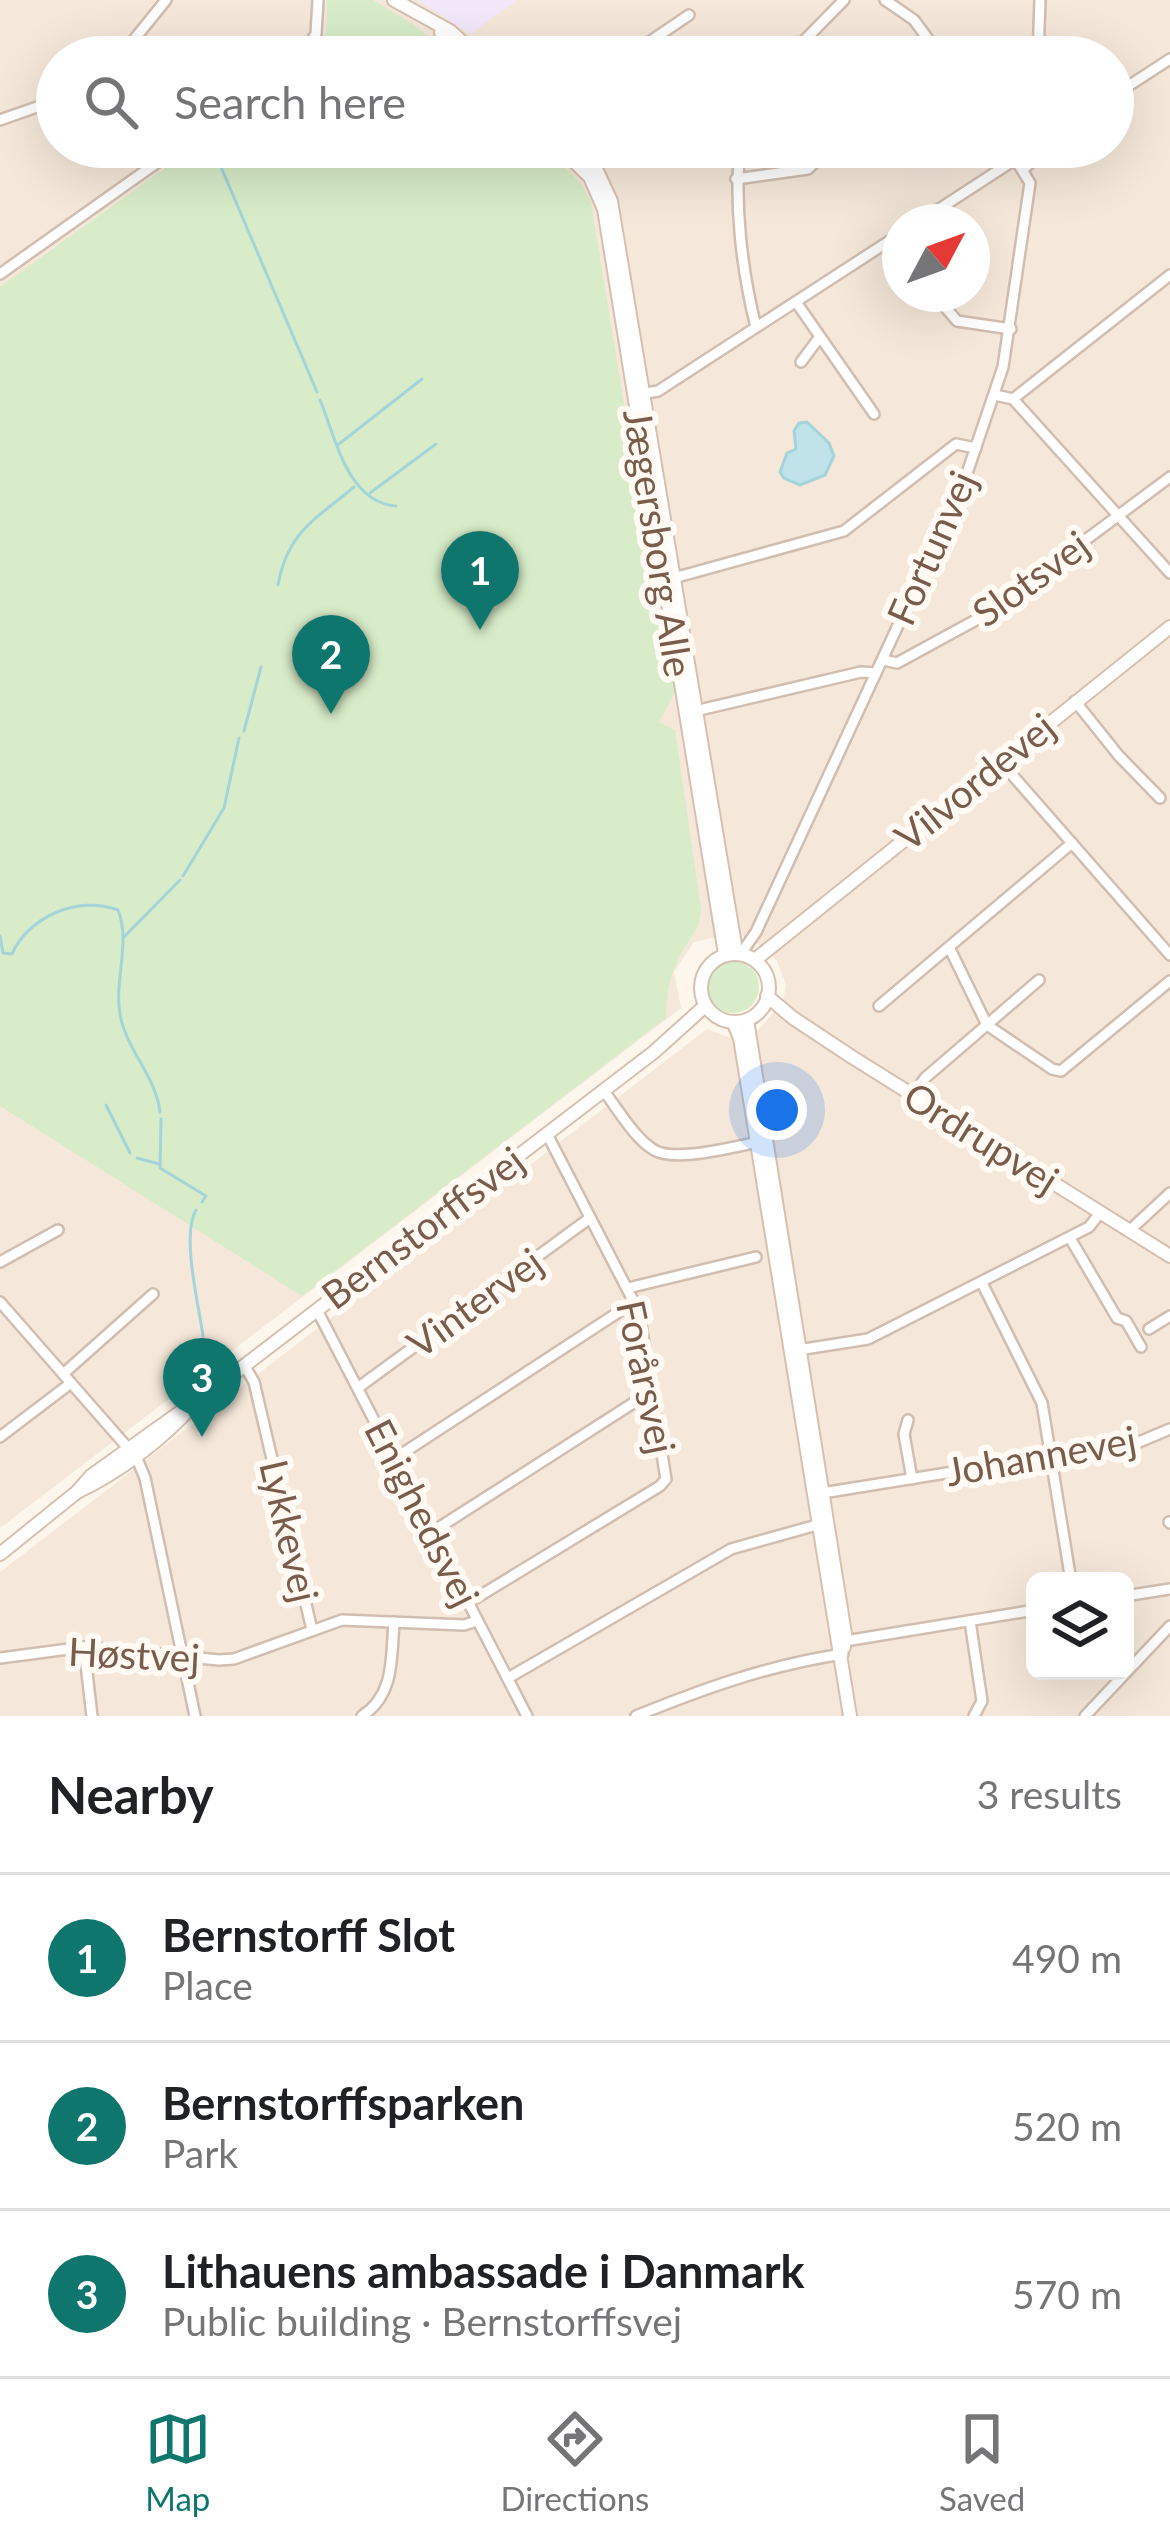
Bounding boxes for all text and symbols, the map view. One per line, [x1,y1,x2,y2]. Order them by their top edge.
search box [36,36,1134,168]
icon: search [78,69,144,135]
text: Search here [174,75,406,129]
north arrow [882,204,990,312]
street label: Jægersborg Alle [615,406,703,680]
street label: Fortunvej [877,464,985,632]
street label: Slotsvej [964,521,1097,636]
pin: 1 [441,531,519,630]
pin: 2 [292,615,370,714]
street label: Vilvordevej [885,703,1063,859]
street label: Ordrupvej [896,1072,1067,1202]
your location [747,1080,807,1140]
street label: Bernstorffsvej [312,1136,532,1318]
street label: Vintervej [398,1238,551,1366]
street label: Forårsvej [608,1296,686,1458]
pin: 3 [163,1338,241,1437]
street label: Enighedsvej [356,1411,490,1614]
street label: Johannevej [942,1416,1139,1494]
street label: Lykkevej [251,1455,329,1606]
map controls [1026,1572,1134,1680]
button: layers [1026,1572,1134,1680]
street label: Høstvej [67,1628,201,1680]
text: Nearby [48,1764,214,1825]
text: 3 results [977,1771,1122,1817]
text: Bernstorff Slot [162,1908,455,1962]
text: 1 [76,1935,98,1981]
text: 490 m [1012,1935,1122,1981]
text: Place [162,1962,253,2008]
text: Bernstorffsparken [162,2076,524,2130]
text: 2 [76,2103,98,2149]
text: 520 m [1012,2103,1122,2149]
text: Park [162,2130,238,2176]
text: Lithauens ambassade i Danmark [162,2244,805,2298]
text: 3 [76,2271,98,2317]
text: 570 m [1012,2271,1122,2317]
text: Public building · Bernstorffsvej [162,2298,682,2344]
tab: Map [145,2406,211,2518]
tab: Directions [500,2406,649,2518]
tab: Saved [939,2406,1025,2518]

